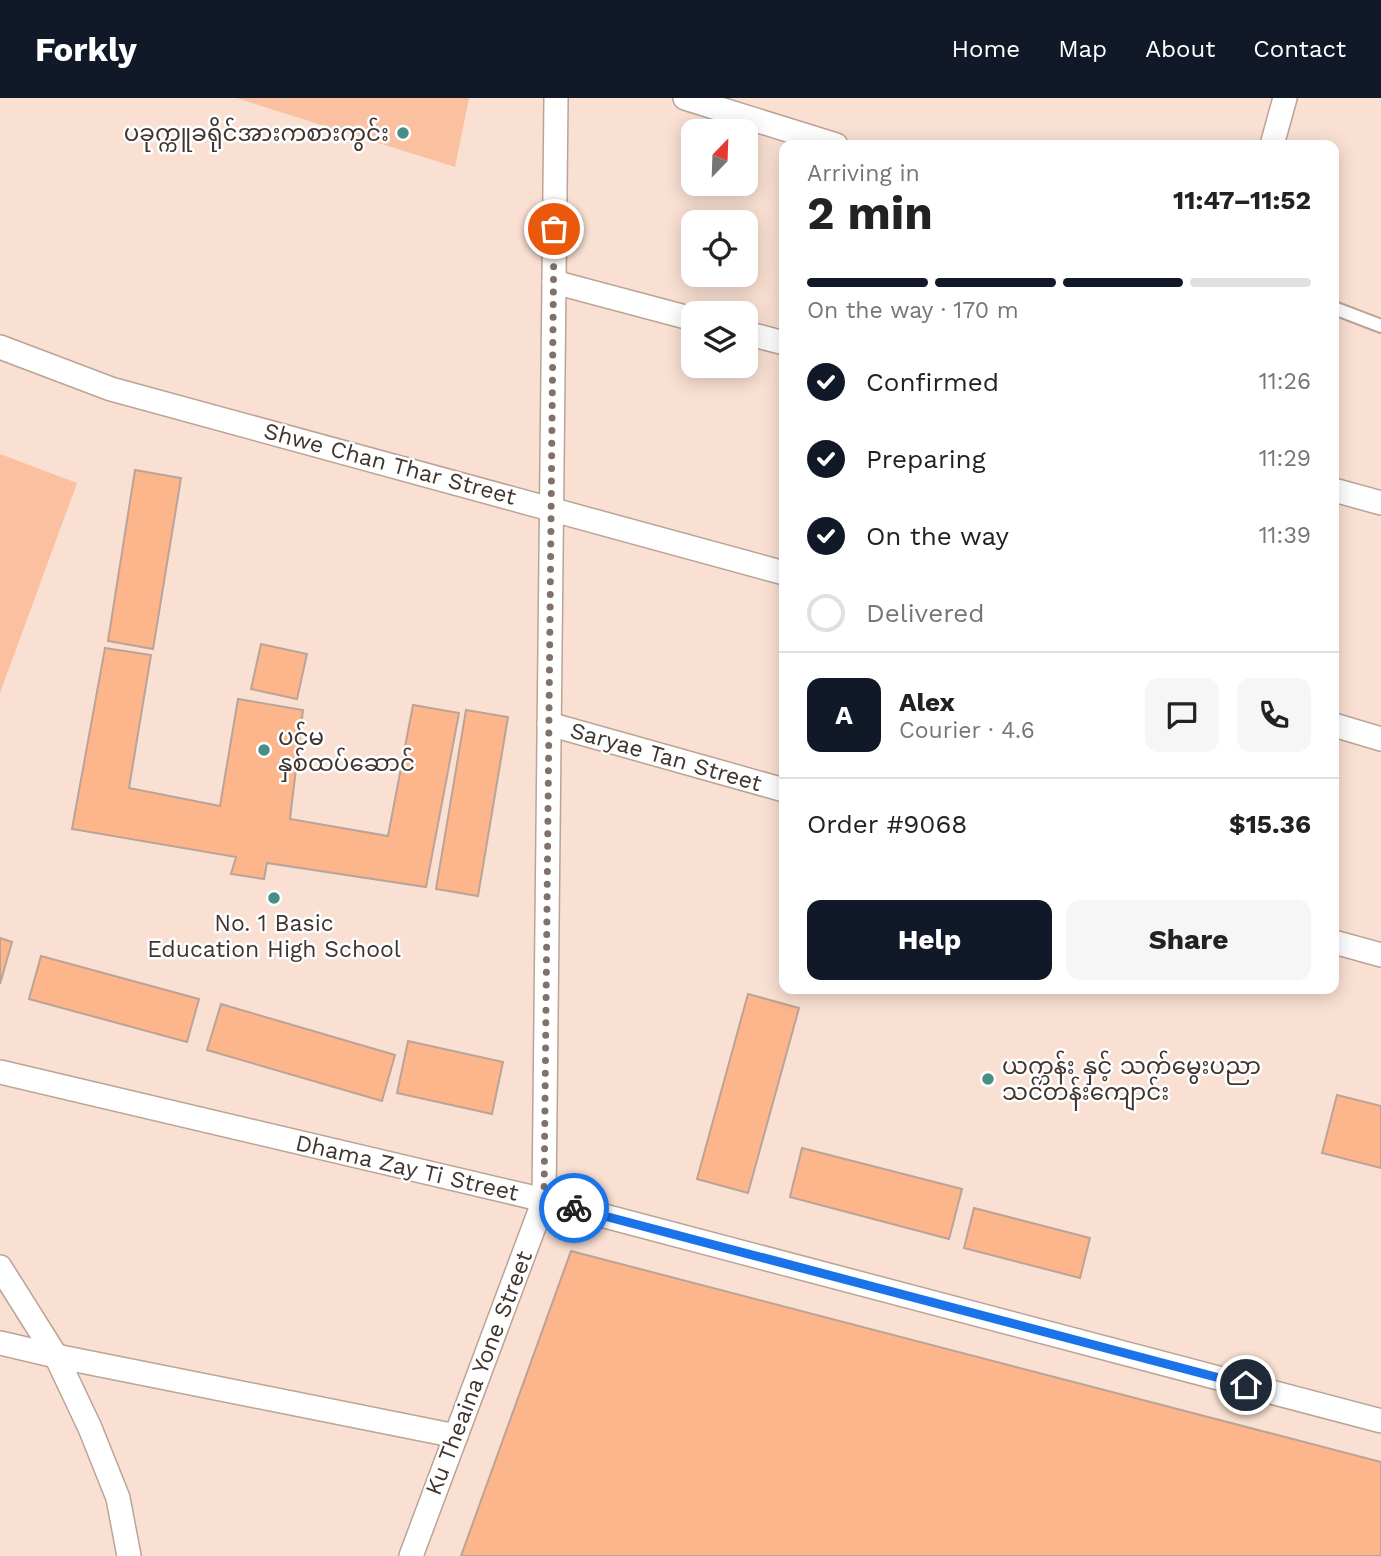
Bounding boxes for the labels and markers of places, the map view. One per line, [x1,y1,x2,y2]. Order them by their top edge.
place label: ပခုက္ကူခရိုင်အားကစားကွင်း [124,117,389,152]
marker: ပခုက္ကူခရိုင်အားကစားကွင်း [395,125,411,141]
pin [524,199,584,259]
place label: ပင်မ နှစ်ထပ်ဆောင် [278,721,415,782]
marker: ပင်မ နှစ်ထပ်ဆောင် [256,742,272,758]
marker: No. 1 Basic Education High School [266,890,282,906]
place label: No. 1 Basic Education High School [147,910,401,963]
place label: ယက္ကန်း နှင့် သက်မွေးပညာ သင်တန်းကျောင်း [1002,1050,1261,1111]
marker: ယက္ကန်း နှင့် သက်မွေးပညာ သင်တန်းကျောင်း [980,1071,996,1087]
pin [1216,1355,1276,1415]

